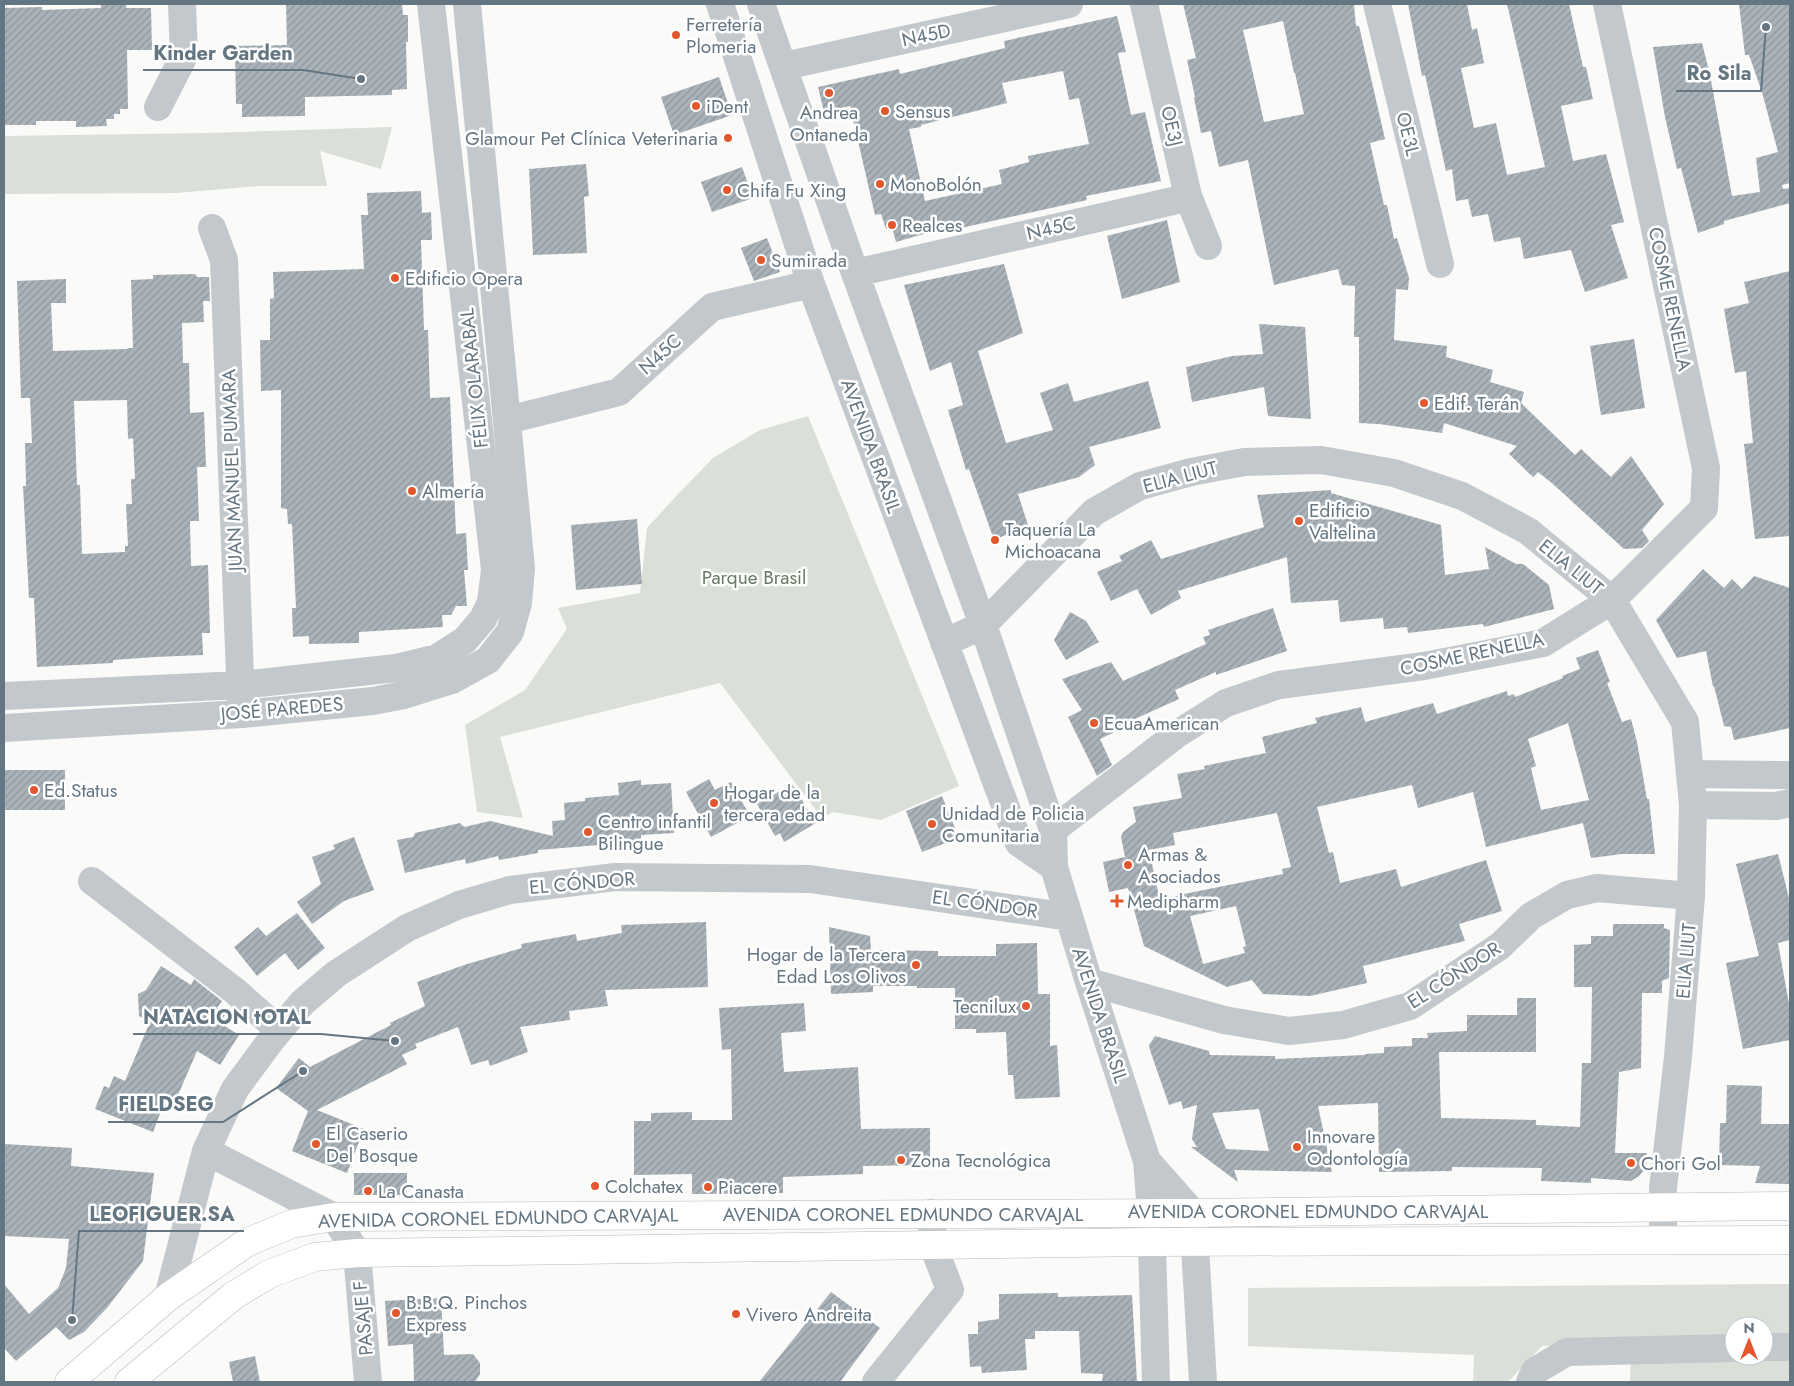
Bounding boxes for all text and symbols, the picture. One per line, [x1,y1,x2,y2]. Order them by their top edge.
place label: Ferretería Plomeria [686,11,762,60]
street label: N45D [899,17,953,53]
marker: Ferretería Plomeria [670,29,682,41]
callout: Kinder Garden [143,35,303,70]
text: Kinder Garden [153,39,293,68]
callout: Ro Sila [1676,56,1761,91]
text: Ro Sila [1687,59,1751,88]
marker: Andrea Ontaneda [823,87,835,99]
place label: iDent [706,93,749,120]
place label: Sensus [895,98,951,125]
place label: Andrea Ontaneda [790,99,868,148]
marker: iDent [690,100,702,112]
street label: OE3J [1154,103,1190,149]
marker: Sensus [879,105,891,117]
street label: OE3L [1390,109,1427,159]
place label: Glamour Pet Clínica Veterinaria [465,125,718,152]
marker: Glamour Pet Clínica Veterinaria [722,132,734,144]
place label: MonoBolón [890,171,982,198]
place label: Chifa Fu Xing [737,177,846,204]
marker: MonoBolón [874,178,886,190]
marker: Chifa Fu Xing [721,184,733,196]
street label: N45C [1024,209,1078,247]
place label: Realces [902,212,963,239]
marker: Realces [886,219,898,231]
street label: COSME RENELLA [1642,225,1699,374]
place label: Sumirada [771,247,847,274]
marker: Sumirada [755,254,767,266]
place label: Edificio Opera [405,265,523,292]
marker: Edificio Opera [389,272,401,284]
street label: FÉLIX OLARABAL [453,306,495,449]
street label: N45C [633,327,687,381]
street label: JUAN MANUEL PUMARA [215,368,249,574]
street label: AVENIDA BRASIL [834,375,908,517]
place label: Edif. Terán [1434,390,1519,417]
marker: Edif. Terán [1418,397,1430,409]
street label: ELIA LIUT [1140,454,1220,500]
place label: Almería [422,478,484,505]
marker: Almería [406,485,418,497]
place label: Edificio Valtelina [1309,497,1376,546]
marker: Edificio Valtelina [1293,515,1305,527]
place label: Taquería La Michoacana [1005,516,1101,565]
street label: ELIA LIUT [1533,533,1609,601]
marker: Taquería La Michoacana [989,534,1001,546]
park label: Parque Brasil [702,564,806,591]
street label: COSME RENELLA [1398,625,1547,682]
street label: JOSÉ PAREDES [217,690,344,728]
place label: EcuaAmerican [1104,710,1219,737]
marker: EcuaAmerican [1088,717,1100,729]
place label: Ed.Status [44,777,118,804]
place label: Hogar de la tercera edad [724,779,825,828]
marker: Ed.Status [28,784,40,796]
marker: Hogar de la tercera edad [708,797,720,809]
place label: Unidad de Policia Comunitaria [942,800,1084,849]
place label: Centro infantil Bilingue [598,808,711,857]
marker: Unidad de Policia Comunitaria [926,818,938,830]
marker: Centro infantil Bilingue [582,826,594,838]
place label: Armas & Asociados [1138,841,1221,890]
marker: Armas & Asociados [1122,859,1134,871]
street label: EL CÓNDOR [528,865,636,901]
street label: EL CÓNDOR [931,883,1040,925]
place label: Medipharm [1127,888,1219,915]
marker: Medipharm [1111,895,1123,907]
street label: ELIA LIUT [1669,922,1703,1000]
street label: EL CÓNDOR [1402,935,1506,1015]
place label: Hogar de la Tercera Edad Los Olivos [747,941,906,990]
street label: AVENIDA BRASIL [1065,944,1135,1087]
marker: Hogar de la Tercera Edad Los Olivos [910,959,922,971]
place label: Tecnilux [953,993,1016,1020]
callout: NATACION tOTAL [133,999,321,1034]
marker: Tecnilux [1020,1000,1032,1012]
text: NATACION tOTAL [143,1003,311,1032]
callout: FIELDSEG [108,1087,223,1122]
text: FIELDSEG [118,1090,214,1119]
place label: El Caserio Del Bosque [326,1120,418,1169]
place label: Innovare Odontología [1307,1123,1408,1172]
marker: El Caserio Del Bosque [310,1138,322,1150]
marker: Innovare Odontología [1291,1141,1303,1153]
place label: Zona Tecnológica [911,1147,1051,1174]
place label: Chori Gol [1641,1150,1721,1177]
marker: Zona Tecnológica [895,1154,907,1166]
marker: Chori Gol [1625,1157,1637,1169]
place label: Colchatex [605,1173,683,1200]
place label: Piacere [718,1174,778,1201]
place label: La Canasta [378,1178,464,1205]
marker: Colchatex [589,1180,601,1192]
marker: Piacere [702,1181,714,1193]
marker: La Canasta [362,1185,374,1197]
callout: LEOFIGUER.SA [79,1196,244,1231]
street label: AVENIDA CORONEL EDMUNDO CARVAJAL [1128,1198,1489,1225]
text: LEOFIGUER.SA [89,1200,235,1229]
street label: AVENIDA CORONEL EDMUNDO CARVAJAL [318,1201,679,1235]
street label: AVENIDA CORONEL EDMUNDO CARVAJAL [723,1201,1084,1228]
street label: PASAJE F [346,1280,380,1356]
place label: B.B.Q. Pinchos Express [406,1289,527,1338]
place label: Vivero Andreita [746,1301,872,1328]
marker: B.B.Q. Pinchos Express [390,1307,402,1319]
marker: Vivero Andreita [730,1308,742,1320]
north arrow [1724,1316,1774,1366]
text: N [1743,1318,1755,1338]

